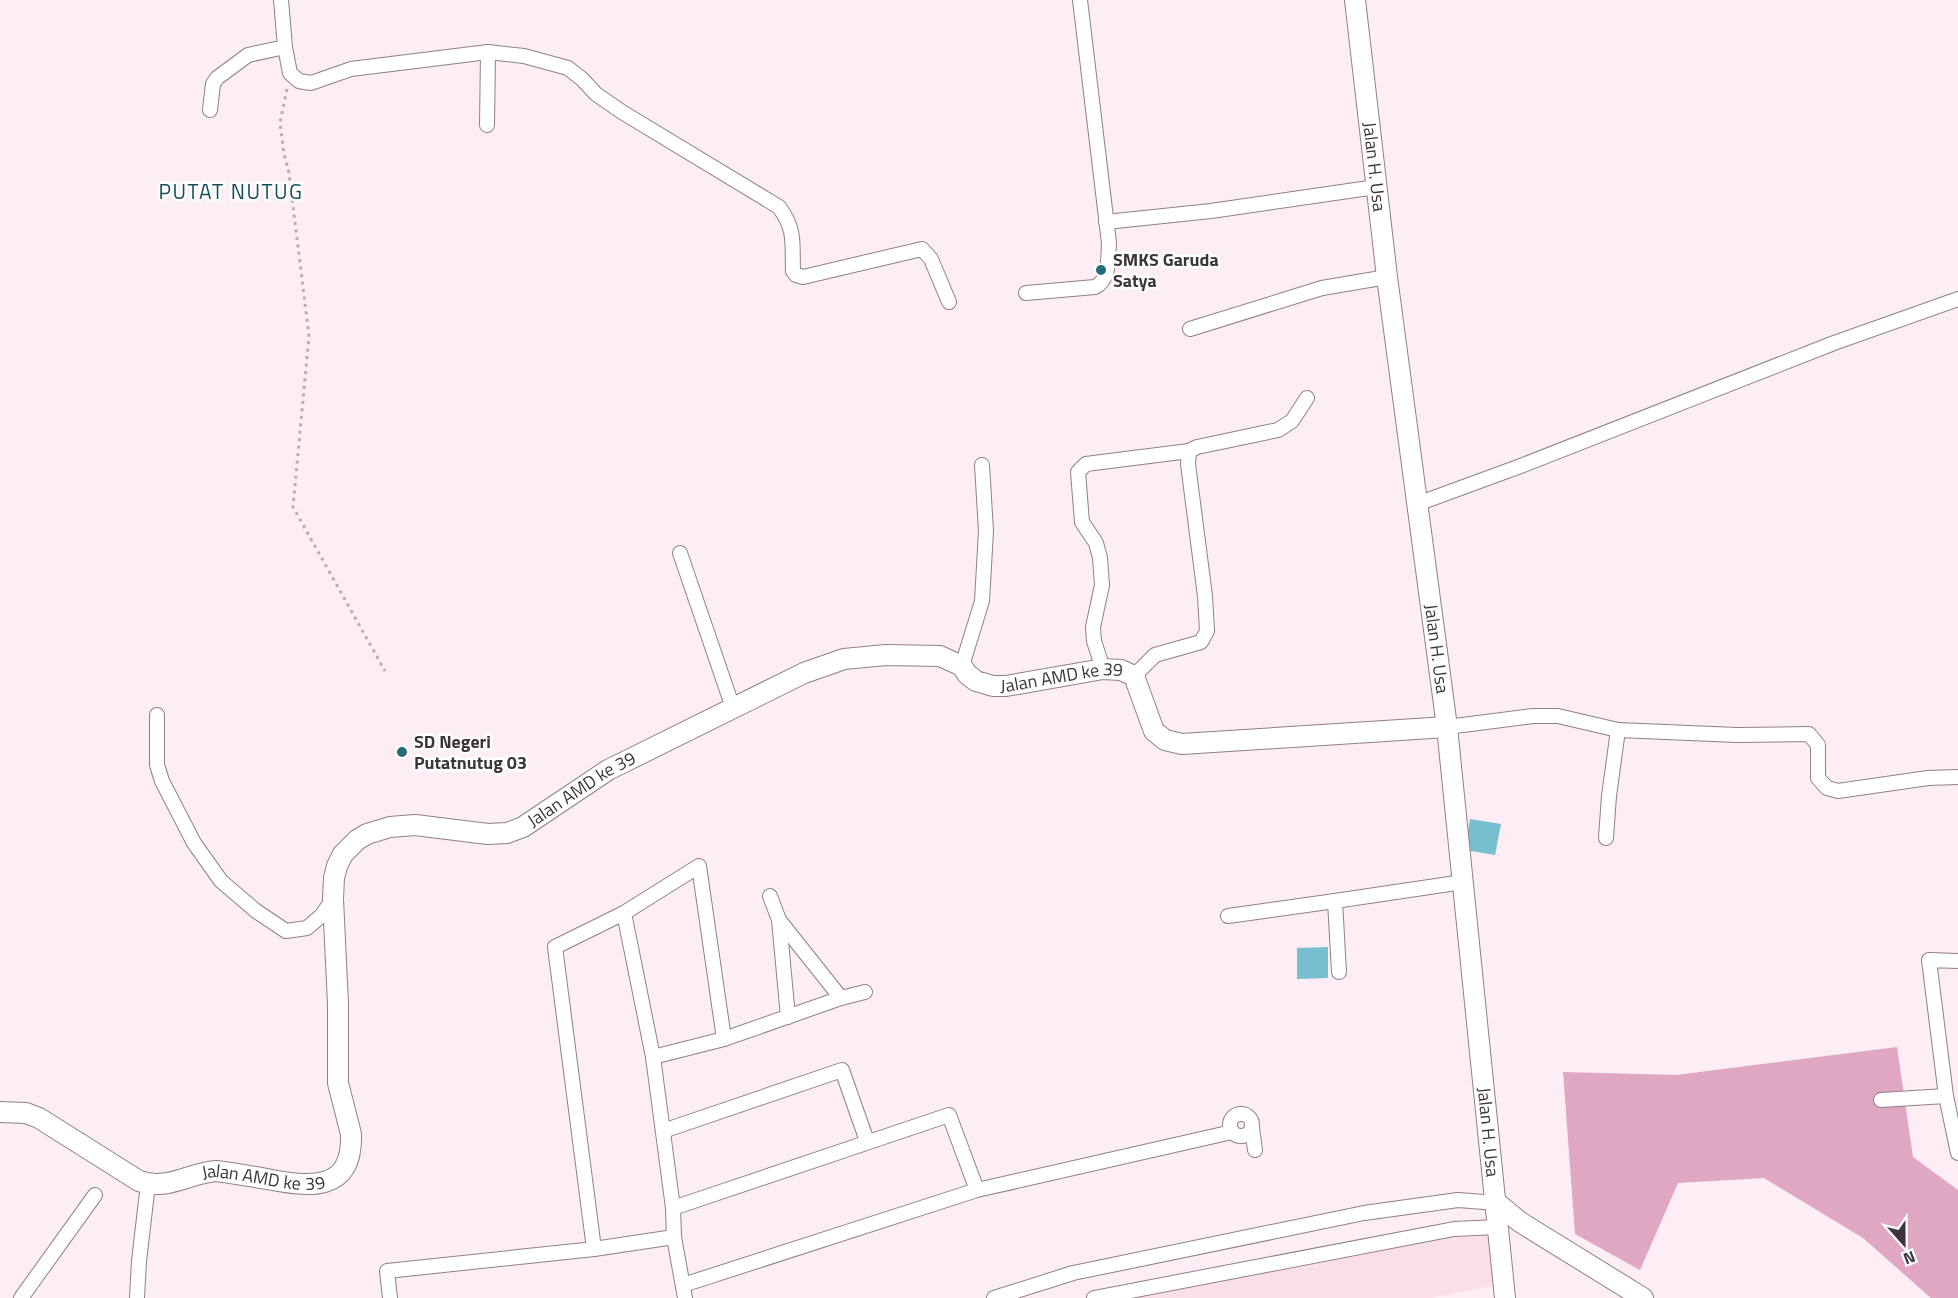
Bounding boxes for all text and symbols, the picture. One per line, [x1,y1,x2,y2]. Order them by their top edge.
street label: Jalan H. Usa [1356,121,1393,213]
district label: PUTAT NUTUG [159,175,303,207]
place label: SMKS Garuda Satya [1113,246,1219,294]
marker: SMKS Garuda Satya [1094,263,1108,277]
street label: Jalan H. Usa [1418,602,1456,695]
street label: Jalan AMD ke 39 [1000,655,1124,699]
place label: SD Negeri Putatnutug 03 [414,728,527,776]
street label: Jalan AMD ke 39 [522,744,640,834]
marker: SD Negeri Putatnutug 03 [395,745,409,759]
street label: Jalan H. Usa [1471,1086,1507,1178]
street label: Jalan AMD ke 39 [199,1157,327,1197]
north arrow [1874,1214,1934,1274]
text: N [1900,1245,1919,1271]

